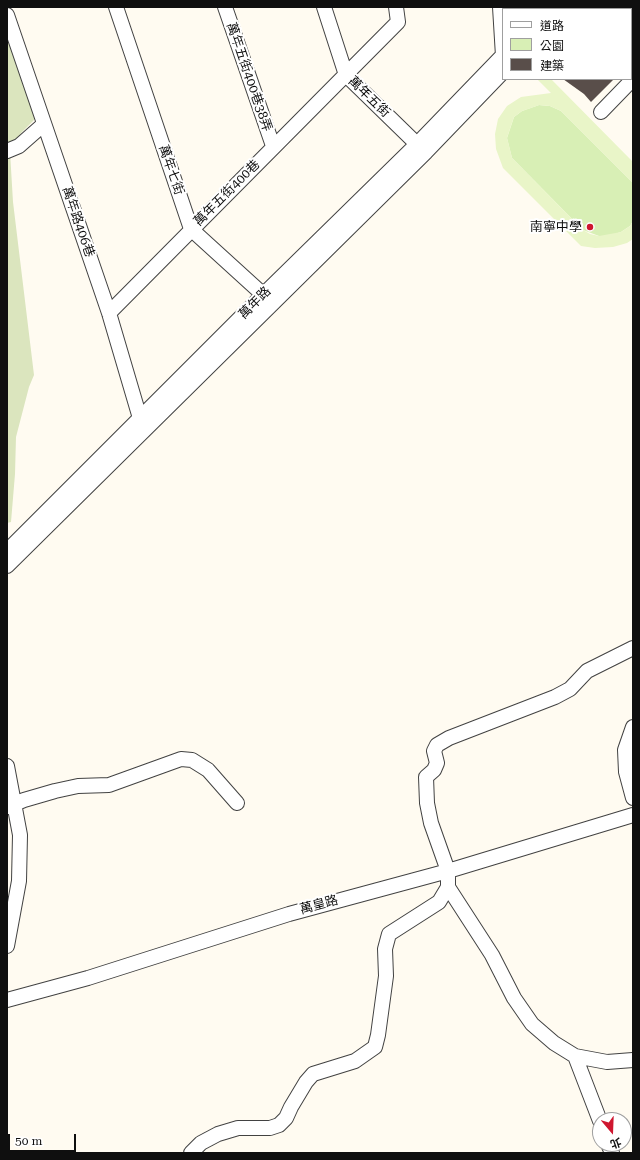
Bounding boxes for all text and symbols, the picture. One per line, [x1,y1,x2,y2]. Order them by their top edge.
legend [502,8,632,80]
text: 道路 [540,19,564,33]
street label: 萬年五街400巷38弄 [223,20,275,134]
text: 公園 [540,39,564,53]
text: 建築 [540,59,564,73]
street label: 萬年五街 [345,73,393,121]
street label: 萬年七街 [155,143,187,197]
street label: 萬年五街400巷 [191,157,263,229]
street label: 萬年路406巷 [59,185,97,259]
place label: 南寧中學 [530,219,582,235]
marker: 南寧中學 [585,222,595,232]
street label: 萬年路 [236,284,274,322]
street label: 萬皇路 [298,892,340,918]
north arrow [592,1112,632,1152]
scale bar [10,1126,78,1152]
text: 50 m [15,1134,42,1148]
text: 北 [608,1135,623,1151]

